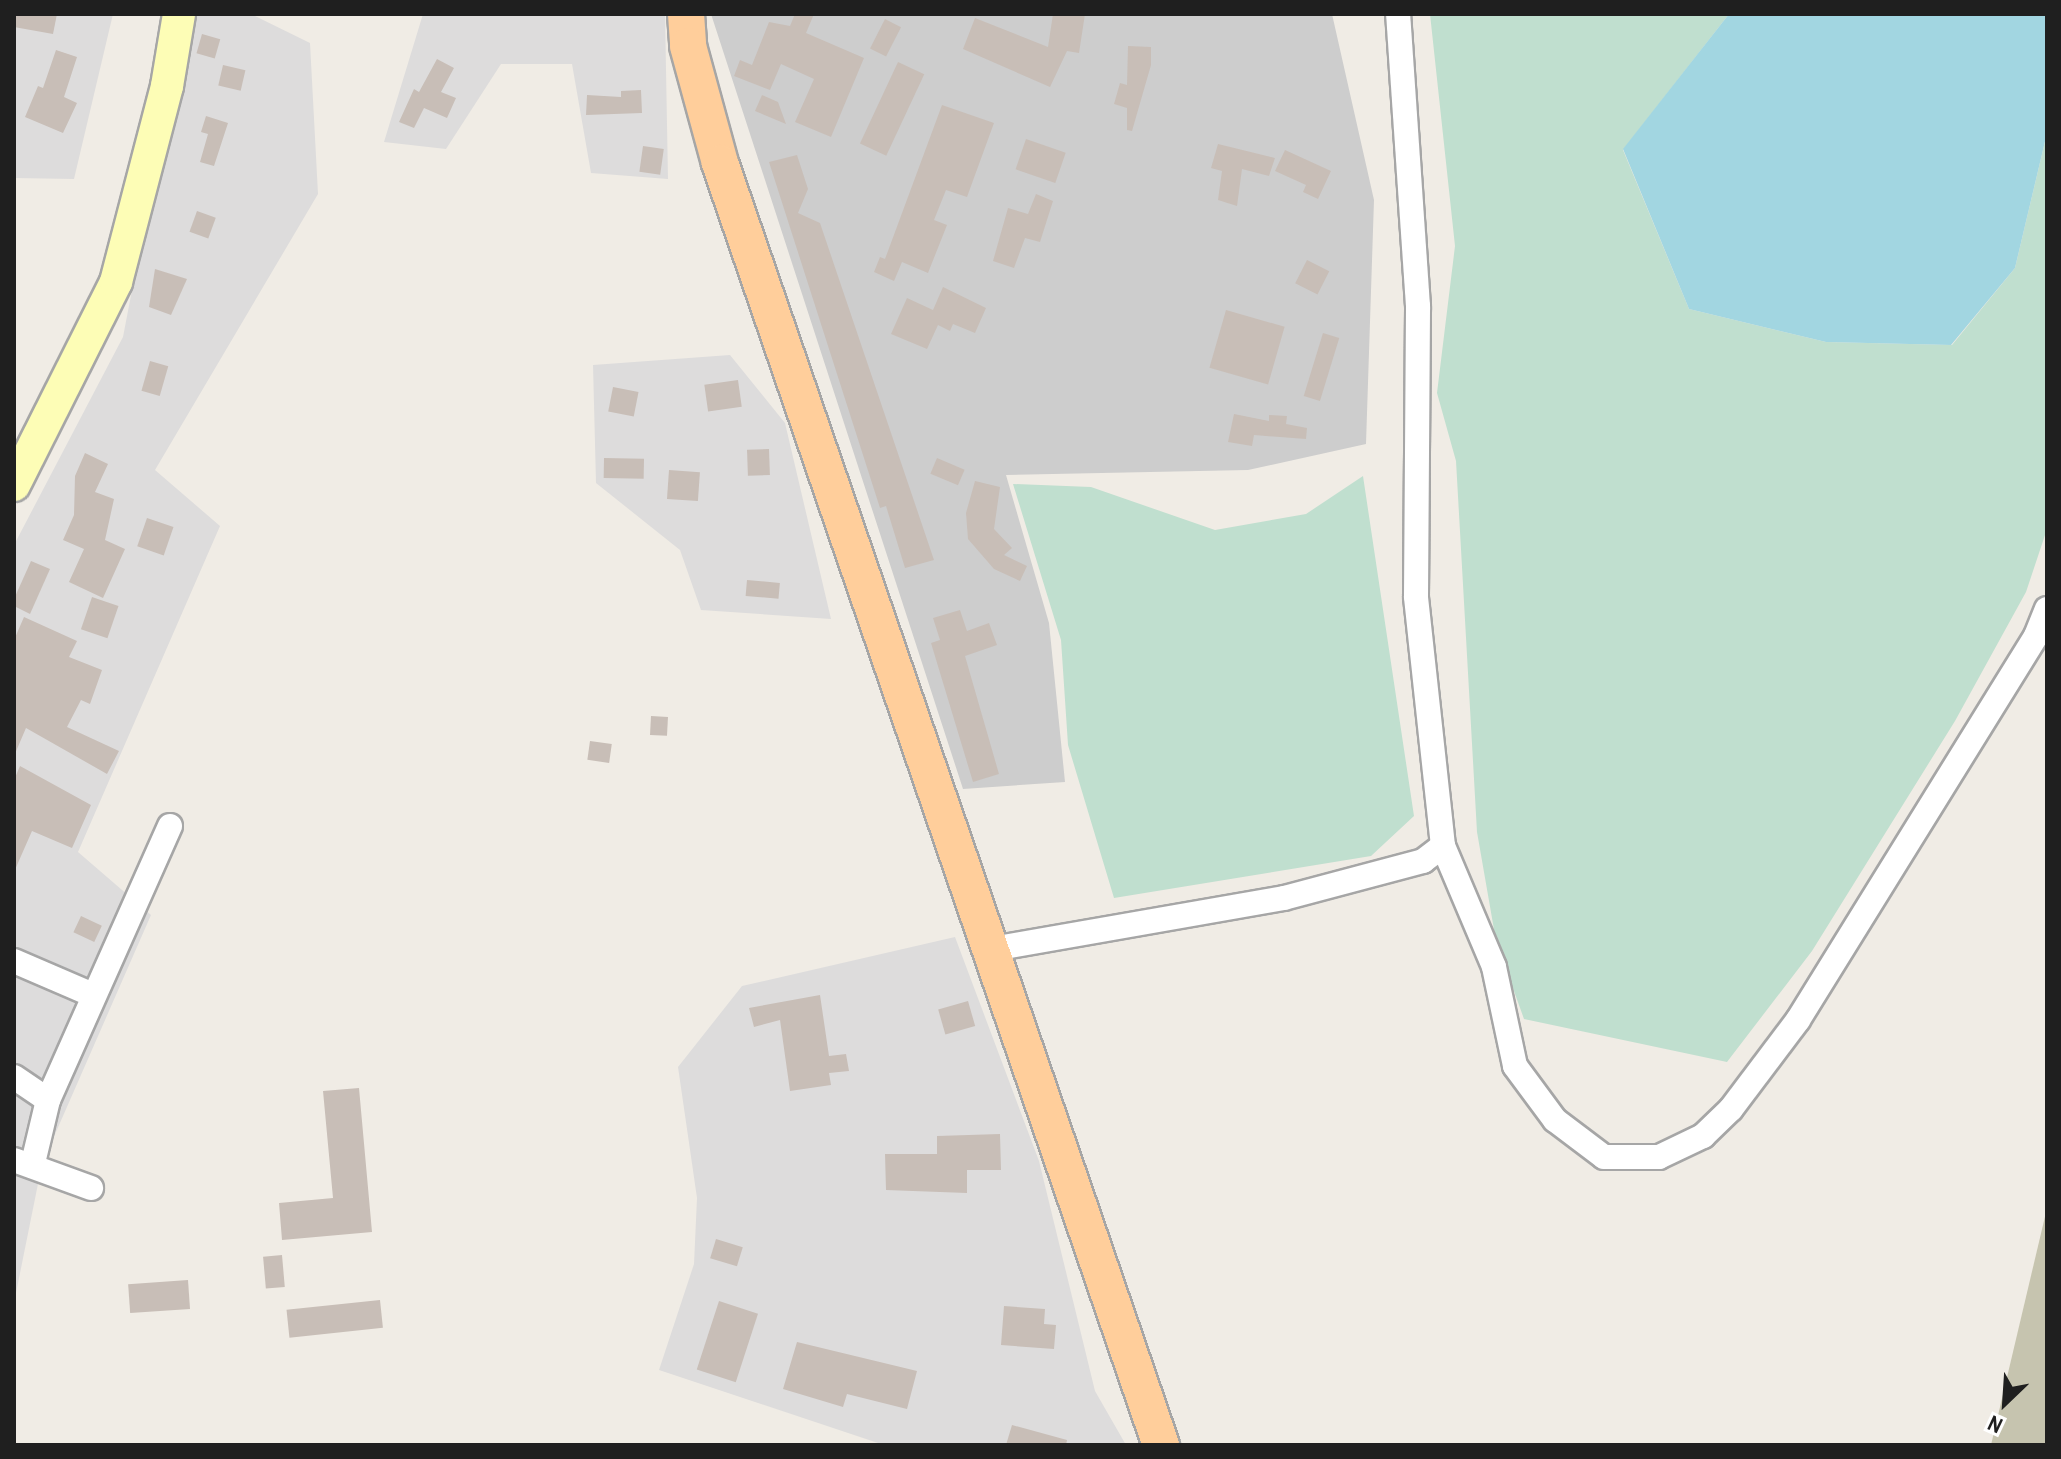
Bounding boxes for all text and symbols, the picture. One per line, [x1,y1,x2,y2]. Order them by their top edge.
north arrow [1965,1363,2045,1443]
text: N [1983,1408,2007,1441]

